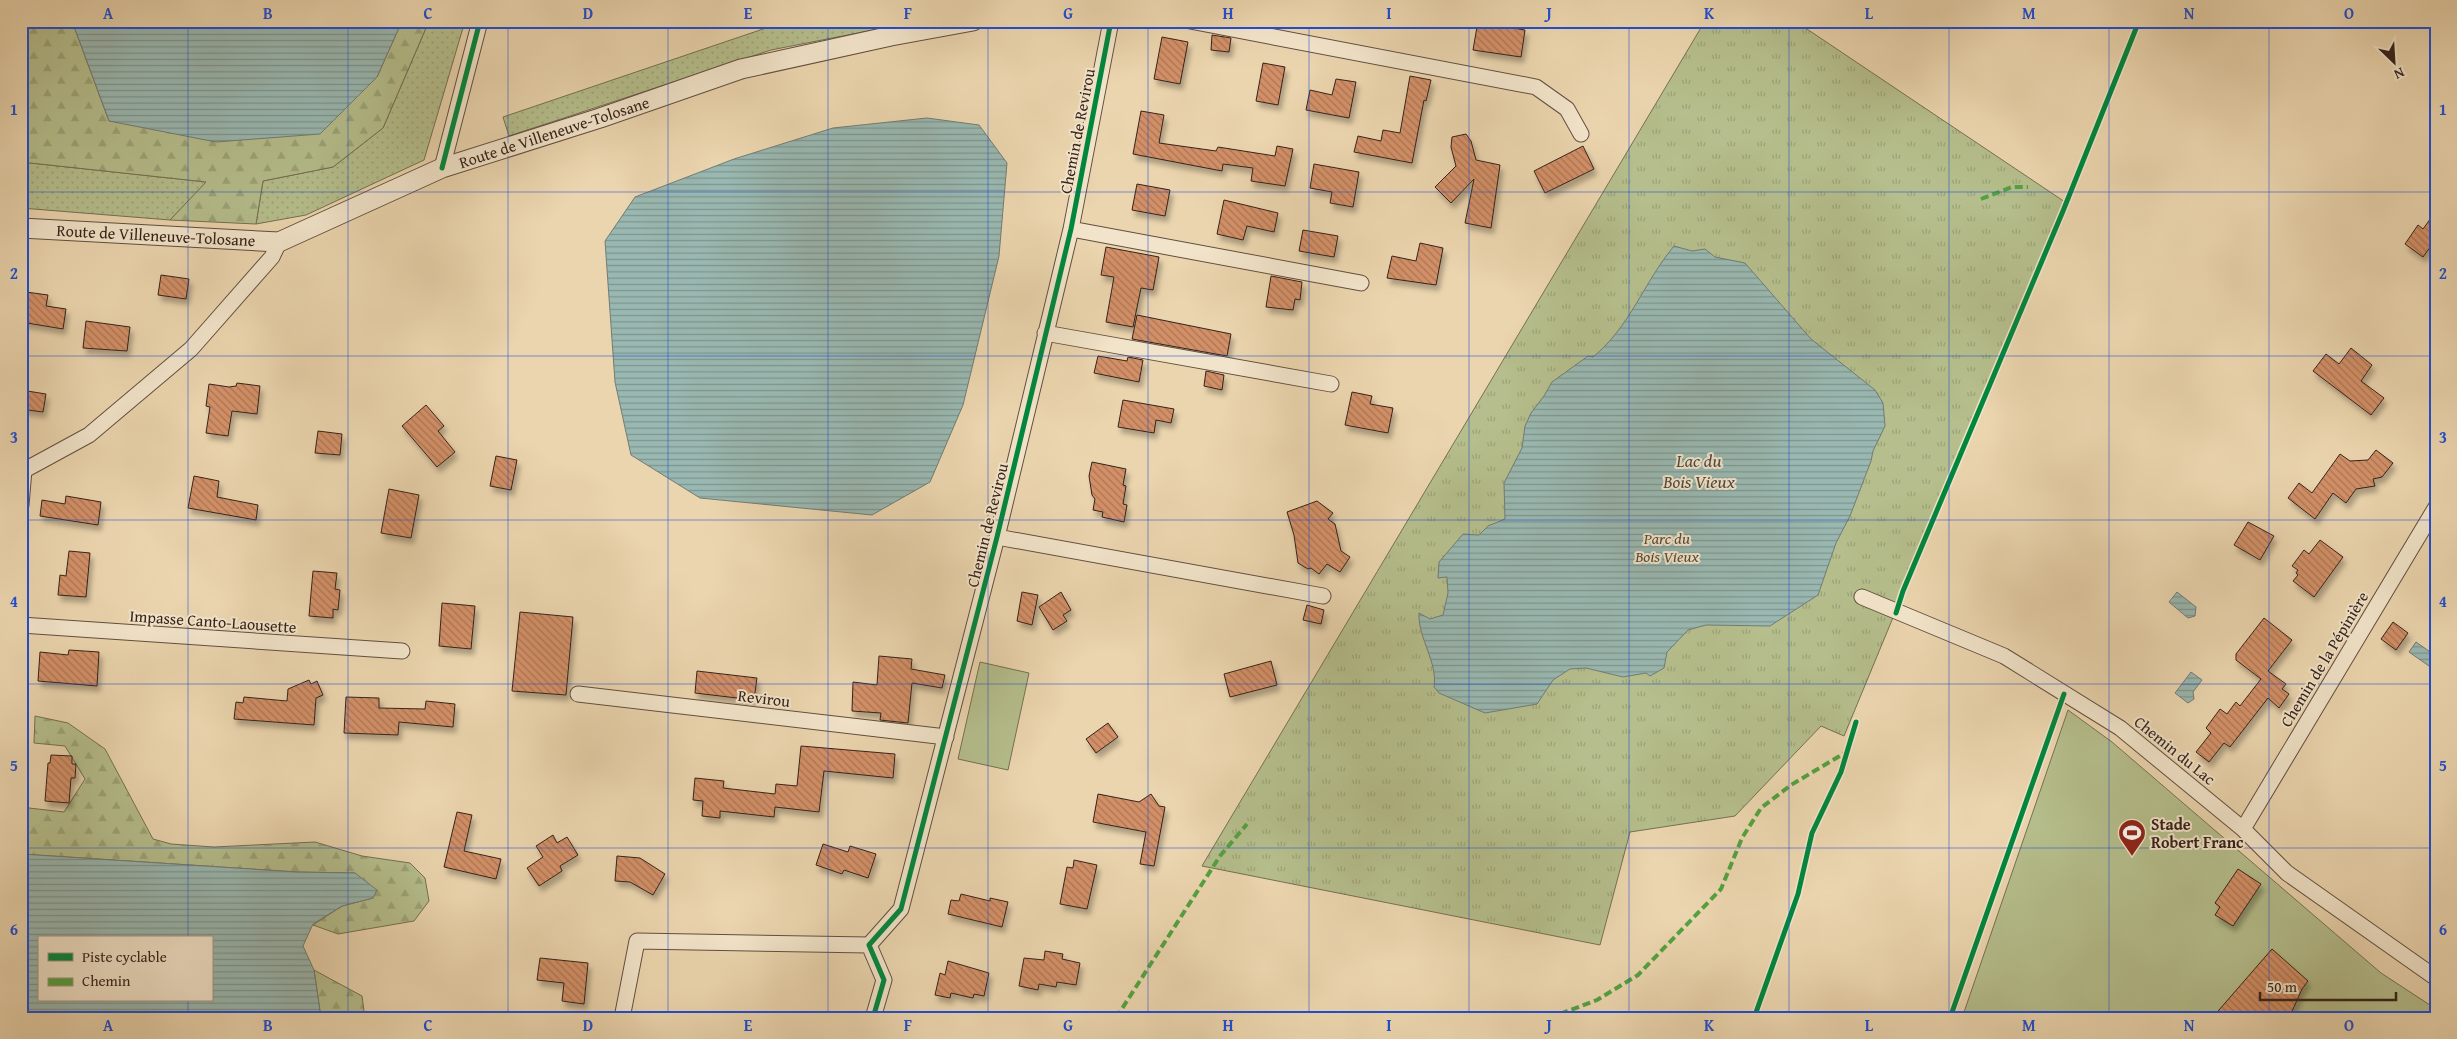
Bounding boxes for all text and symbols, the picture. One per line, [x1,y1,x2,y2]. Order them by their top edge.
text: A [103,1,114,25]
text: B [263,1,273,25]
text: C [423,1,433,25]
text: D [583,1,593,25]
text: E [744,1,753,25]
text: F [904,1,912,25]
text: G [1063,1,1073,25]
text: H [1222,1,1234,25]
text: I [1386,1,1392,25]
text: J [1543,1,1552,25]
text: K [1704,1,1715,25]
text: L [1865,1,1874,25]
text: M [2022,1,2036,25]
text: N [2184,1,2195,25]
text: O [2344,1,2354,25]
north arrow [2370,38,2420,88]
text: N [2390,63,2408,85]
street label: Chemin de Revirou [1053,66,1101,196]
street label: Route de Villeneuve-Tolosane [456,90,652,174]
text: 1 [10,97,18,121]
text: 1 [2439,97,2447,121]
street label: Route de Villeneuve-Tolosane [56,218,256,252]
text: 2 [10,261,18,285]
text: 2 [2439,261,2447,285]
text: 3 [10,425,18,449]
text: 3 [2439,425,2447,449]
water label: Lac du Bois Vieux [1662,447,1736,495]
street label: Chemin de Revirou [960,460,1014,590]
park label: Parc du Bois Vieux [1634,526,1700,568]
street label: Chemin de la Pépinière [2274,587,2374,731]
text: 4 [10,589,18,613]
text: 4 [2439,589,2447,613]
street label: Impasse Canto-Laousette [129,603,297,639]
street label: Revirou [737,683,792,713]
street label: Chemin du Lac [2129,710,2221,790]
text: 5 [10,753,18,777]
text: 5 [2439,753,2447,777]
place label: Stade Robert Franc [2151,812,2244,854]
sports icon: Stade Robert Franc [2117,818,2147,857]
text: 6 [10,917,18,941]
text: 6 [2439,917,2447,941]
legend [38,936,212,1002]
text: Piste cyclable [82,946,167,967]
scale bar [2260,969,2396,1001]
text: Chemin [82,970,131,991]
text: 50 m [2267,976,2298,997]
text: A [103,1013,114,1037]
text: B [263,1013,273,1037]
text: C [423,1013,433,1037]
text: D [583,1013,593,1037]
text: E [744,1013,753,1037]
text: F [904,1013,912,1037]
text: G [1063,1013,1073,1037]
text: H [1222,1013,1234,1037]
text: I [1386,1013,1392,1037]
text: J [1543,1013,1552,1037]
text: K [1704,1013,1715,1037]
text: L [1865,1013,1874,1037]
text: M [2022,1013,2036,1037]
text: N [2184,1013,2195,1037]
text: O [2344,1013,2354,1037]

